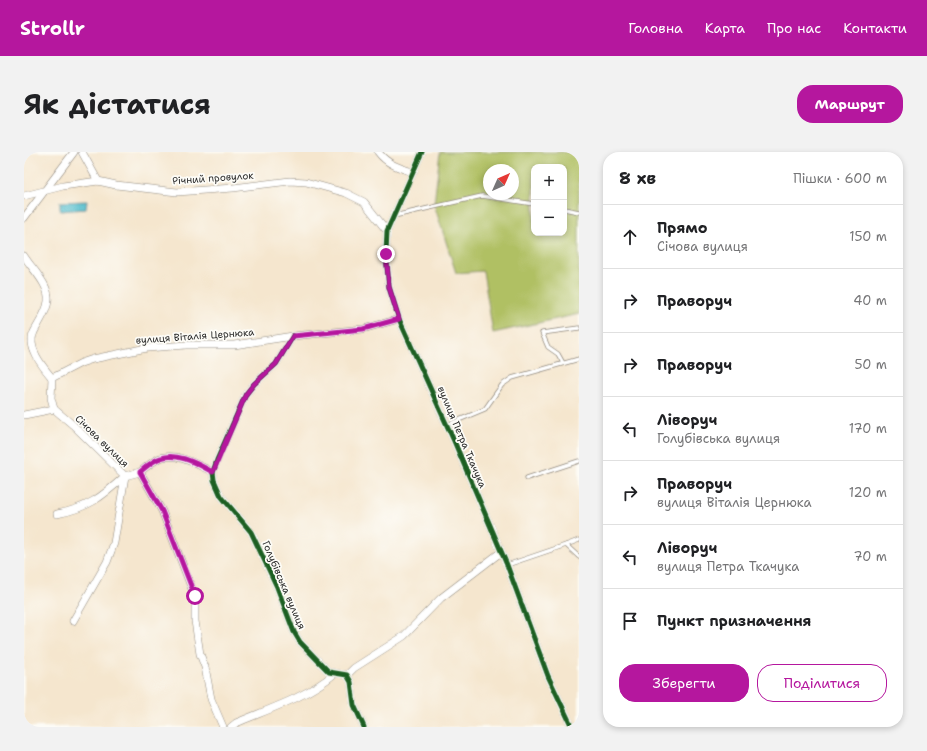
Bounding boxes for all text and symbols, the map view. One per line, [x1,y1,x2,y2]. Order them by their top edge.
text: Strollr [20,16,85,41]
text: Головна [628,19,683,37]
text: Карта [705,19,745,37]
text: Про нас [767,19,821,37]
text: Контакти [843,19,907,37]
text: Як дістатися [24,85,211,123]
button: Маршрут [797,85,903,123]
north arrow [483,164,519,200]
map controls [531,164,567,236]
button: + [531,164,567,200]
text: 8 хв [619,167,656,189]
street label: Річний провулок [172,169,255,187]
text: Пішки · 600 m [793,170,887,187]
button: − [531,200,567,236]
text: Прямо [657,218,707,238]
icon: ahead [619,226,641,248]
text: 150 m [849,228,887,245]
text: Січова вулиця [657,238,748,255]
route end [377,245,395,263]
icon: right [619,290,641,312]
text: Праворуч [657,291,732,311]
text: 40 m [853,292,887,309]
street label: вулиця Віталія Цернюка [135,325,256,347]
icon: right [619,354,641,376]
text: Праворуч [657,355,732,375]
text: 50 m [854,356,887,373]
street label: вулиця Петра Ткачука [435,384,490,491]
text: Ліворуч [657,410,717,430]
street label: Січова вулиця [72,412,132,470]
icon: left [619,418,641,440]
text: 170 m [849,420,887,437]
text: Голубівська вулиця [657,430,780,447]
text: Праворуч [657,474,732,494]
icon: right [619,482,641,504]
text: 120 m [849,484,887,501]
text: вулиця Віталія Цернюка [657,494,812,511]
text: Ліворуч [657,538,717,558]
street label: Голубівська вулиця [260,539,308,631]
icon: left [619,546,641,568]
text: 70 m [853,548,887,565]
text: вулиця Петра Ткачука [657,558,799,575]
route start [186,587,204,605]
icon: arrive [619,610,641,632]
text: Пункт призначення [657,611,812,631]
button: Зберегти [619,664,749,702]
button: Поділитися [757,664,887,702]

